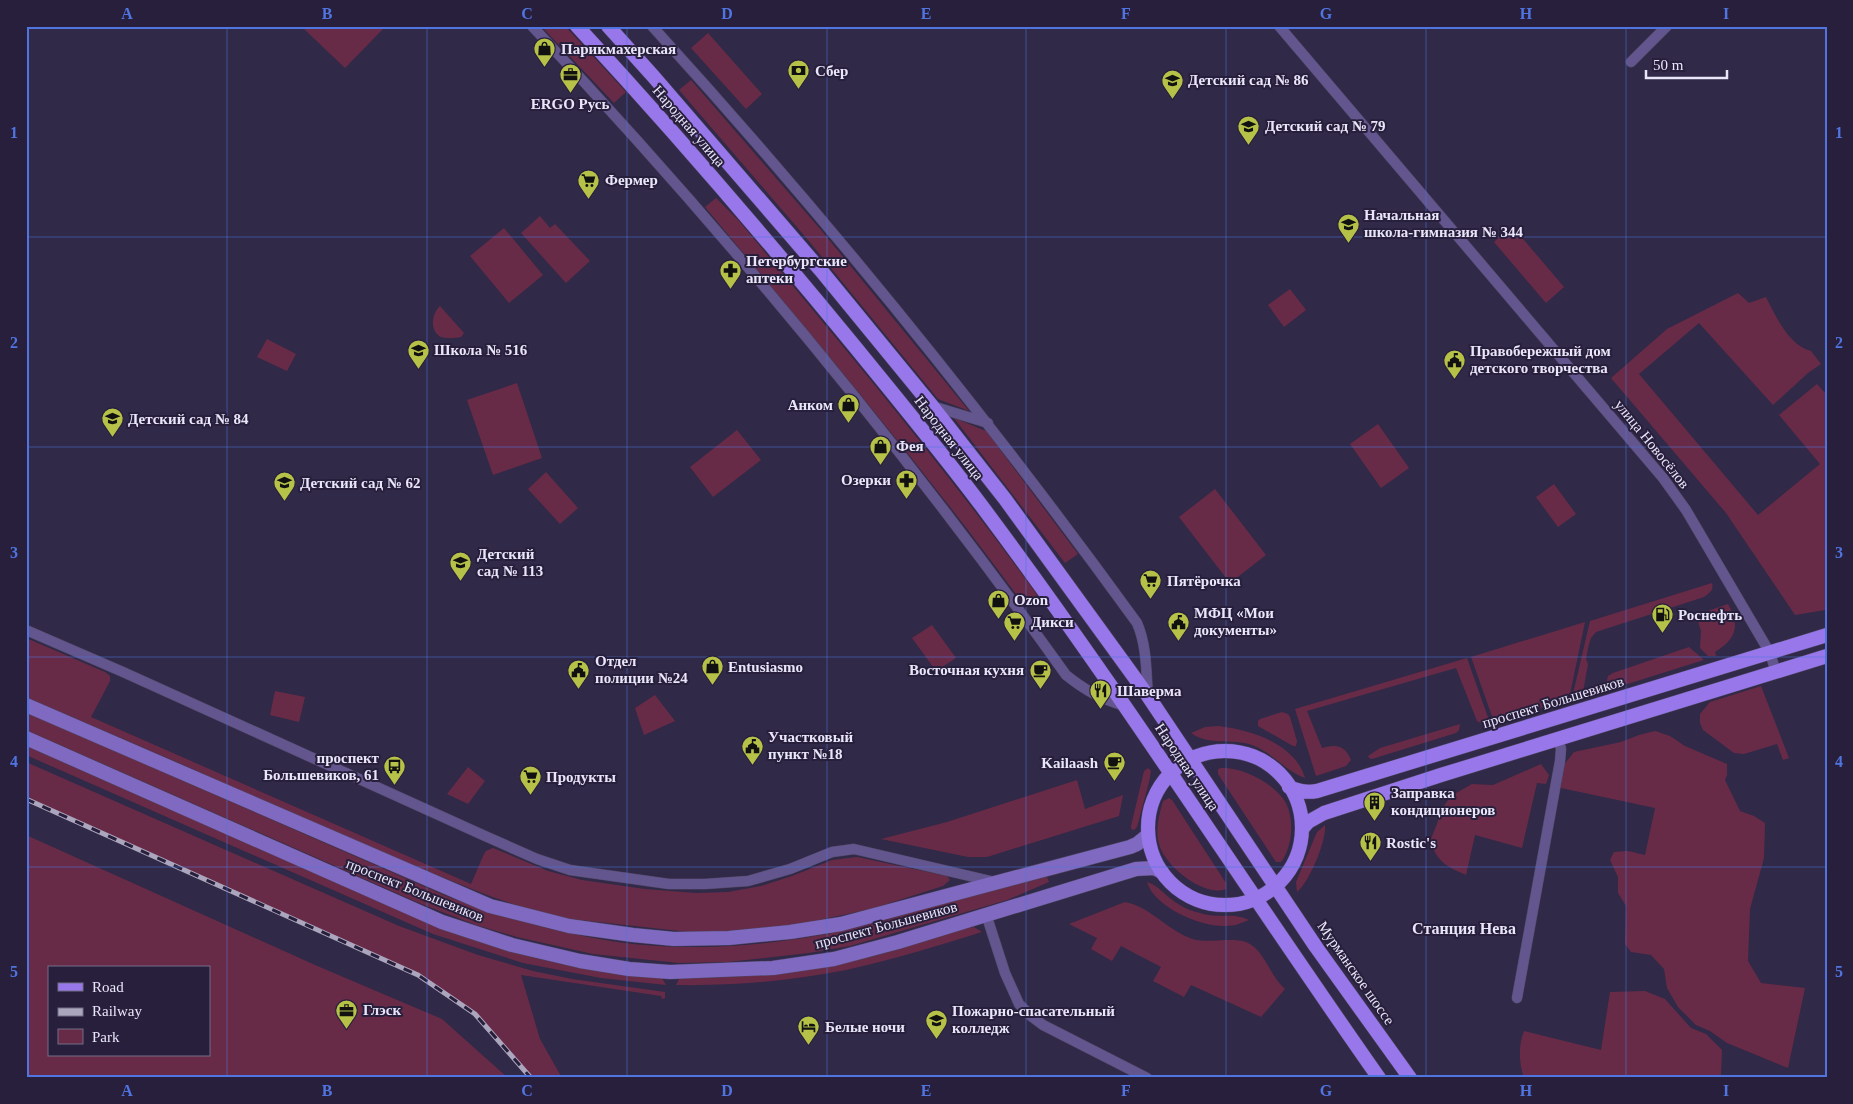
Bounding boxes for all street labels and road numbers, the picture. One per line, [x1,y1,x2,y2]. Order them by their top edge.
street label: Народная улица [649,82,729,170]
street label: Народная улица [911,393,987,483]
street label: улица Новосёлов [1611,396,1693,492]
street label: проспект Большевиков [1480,673,1626,731]
street label: Народная улица [1152,720,1222,814]
street label: проспект Большевиков [344,855,486,925]
street label: проспект Большевиков [813,898,959,952]
street label: Мурманское шоссе [1314,918,1398,1028]

